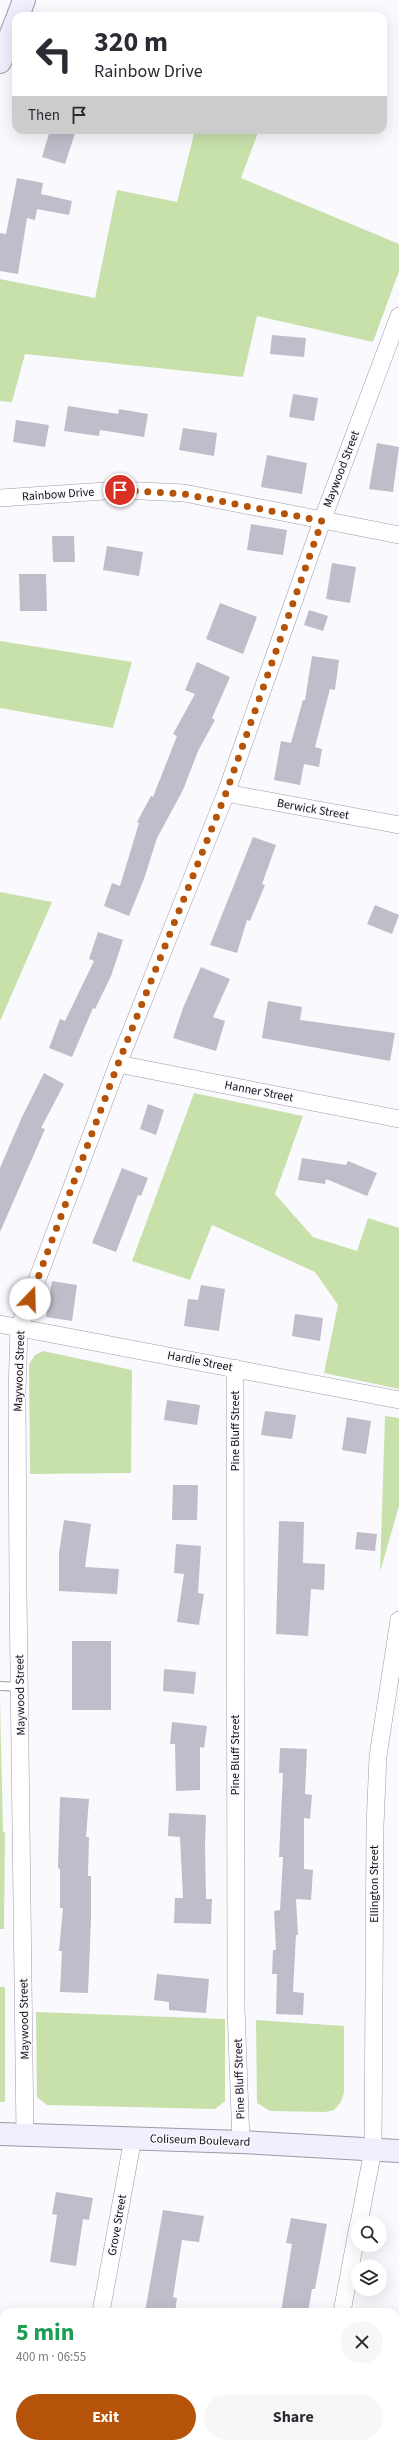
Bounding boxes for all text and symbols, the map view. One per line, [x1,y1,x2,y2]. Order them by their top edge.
text: 320 m [94,22,168,62]
icon: left [28,28,80,80]
text: Rainbow Drive [94,59,203,84]
icon: arrive [68,104,90,126]
text: Then [28,105,60,126]
street label: Maywood Street [319,428,364,510]
pin [103,473,137,507]
icon: arrive [109,479,131,501]
street label: Rainbow Drive [21,483,95,506]
street label: Berwick Street [276,795,350,824]
street label: Hanner Street [223,1077,295,1106]
position arrow [9,1278,51,1320]
street label: Maywood Street [10,1330,29,1412]
street label: Hardie Street [166,1347,234,1376]
street label: Pine Bluff Street [227,1391,244,1471]
street label: Maywood Street [11,1654,30,1736]
street label: Pine Bluff Street [227,1715,244,1795]
street label: Ellington Street [366,1845,383,1923]
street label: Maywood Street [15,1978,34,2060]
street label: Pine Bluff Street [230,2038,249,2120]
street label: Coliseum Boulevard [149,2130,251,2151]
street label: Grove Street [104,2193,131,2257]
map controls [351,2216,387,2296]
button: search [351,2216,387,2252]
button: layers [351,2260,387,2296]
text: 5 min [16,2315,74,2350]
button: close [341,2321,383,2363]
text: 400 m · 06:55 [16,2348,86,2366]
button: Exit [16,2394,196,2440]
button: Share [204,2394,383,2440]

